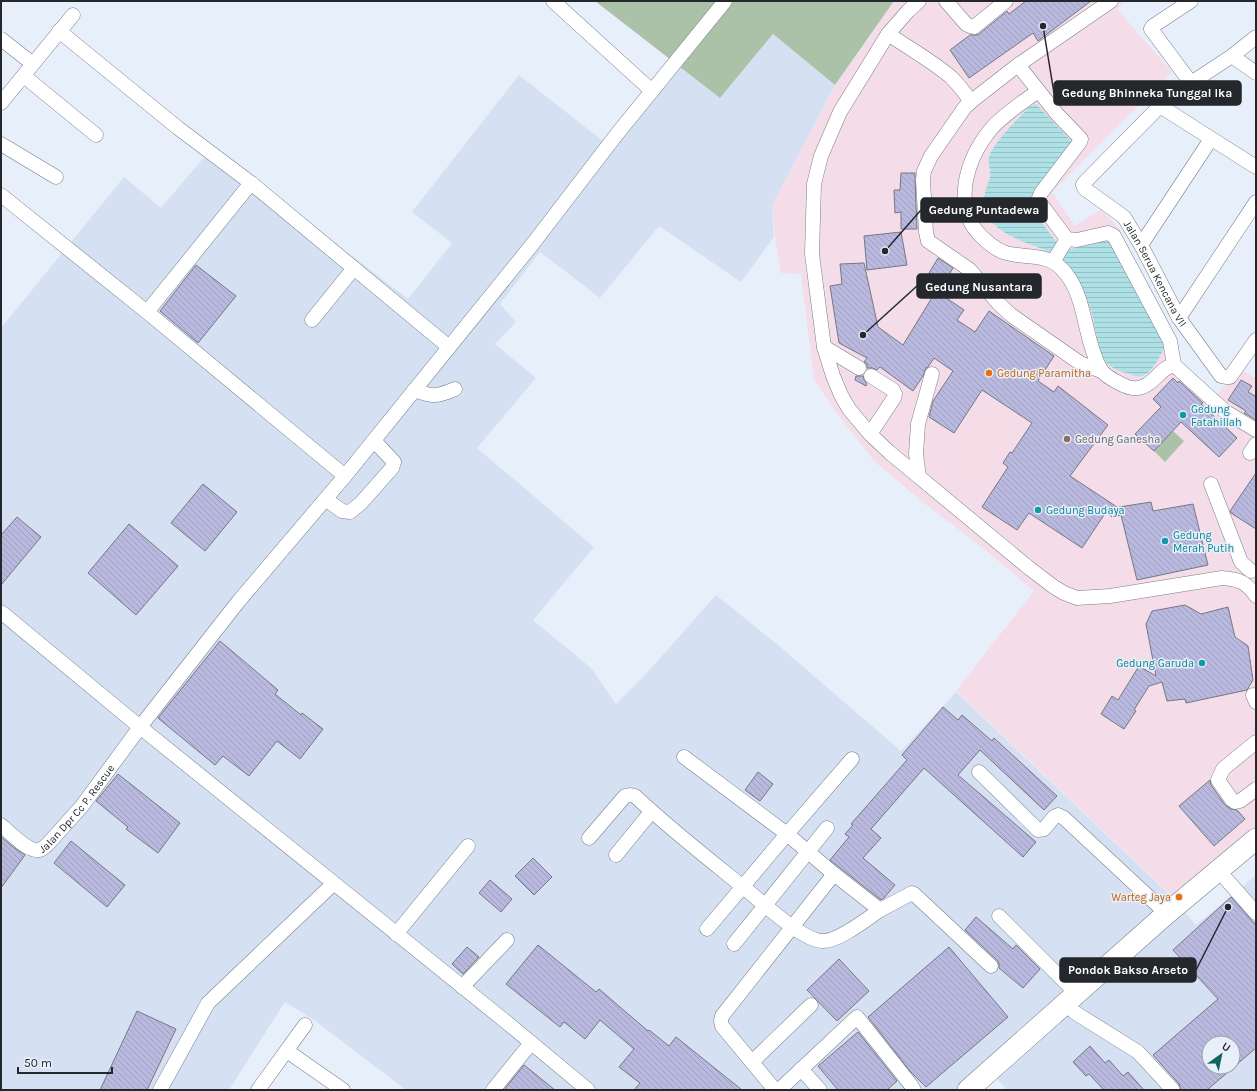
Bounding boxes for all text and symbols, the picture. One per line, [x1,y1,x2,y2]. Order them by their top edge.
callout: Gedung Bhinneka Tunggal Ika [1054,81,1241,105]
text: Gedung Bhinneka Tunggal Ika [1062,86,1232,100]
callout: Gedung Puntadewa [921,198,1047,222]
text: Gedung Puntadewa [929,203,1039,217]
street label: Jalan Serua Kencana VII [1121,218,1189,330]
callout: Gedung Nusantara [917,274,1041,298]
text: Gedung Nusantara [925,280,1033,294]
place label: Gedung Paramitha [997,367,1091,380]
marker: Gedung Paramitha [984,368,994,378]
place label: Gedung Fatahillah [1191,403,1242,429]
marker: Gedung Fatahillah [1178,410,1188,420]
place label: Gedung Ganesha [1075,433,1160,446]
marker: Gedung Ganesha [1062,434,1072,444]
place label: Gedung Budaya [1046,504,1125,517]
marker: Gedung Budaya [1033,505,1043,515]
place label: Gedung Merah Putih [1173,529,1234,555]
marker: Gedung Merah Putih [1160,536,1170,546]
place label: Gedung Garuda [1116,657,1194,670]
marker: Gedung Garuda [1197,658,1207,668]
street label: Jalan Dpr Cc P. Rescue [37,762,117,856]
place label: Warteg Jaya [1111,891,1171,904]
marker: Warteg Jaya [1174,892,1184,902]
callout: Pondok Bakso Arseto [1060,958,1196,982]
text: Pondok Bakso Arseto [1068,963,1188,977]
north arrow [1201,1035,1241,1075]
text: U [1219,1040,1233,1055]
scale bar [18,1049,112,1075]
text: 50 m [24,1056,52,1070]

